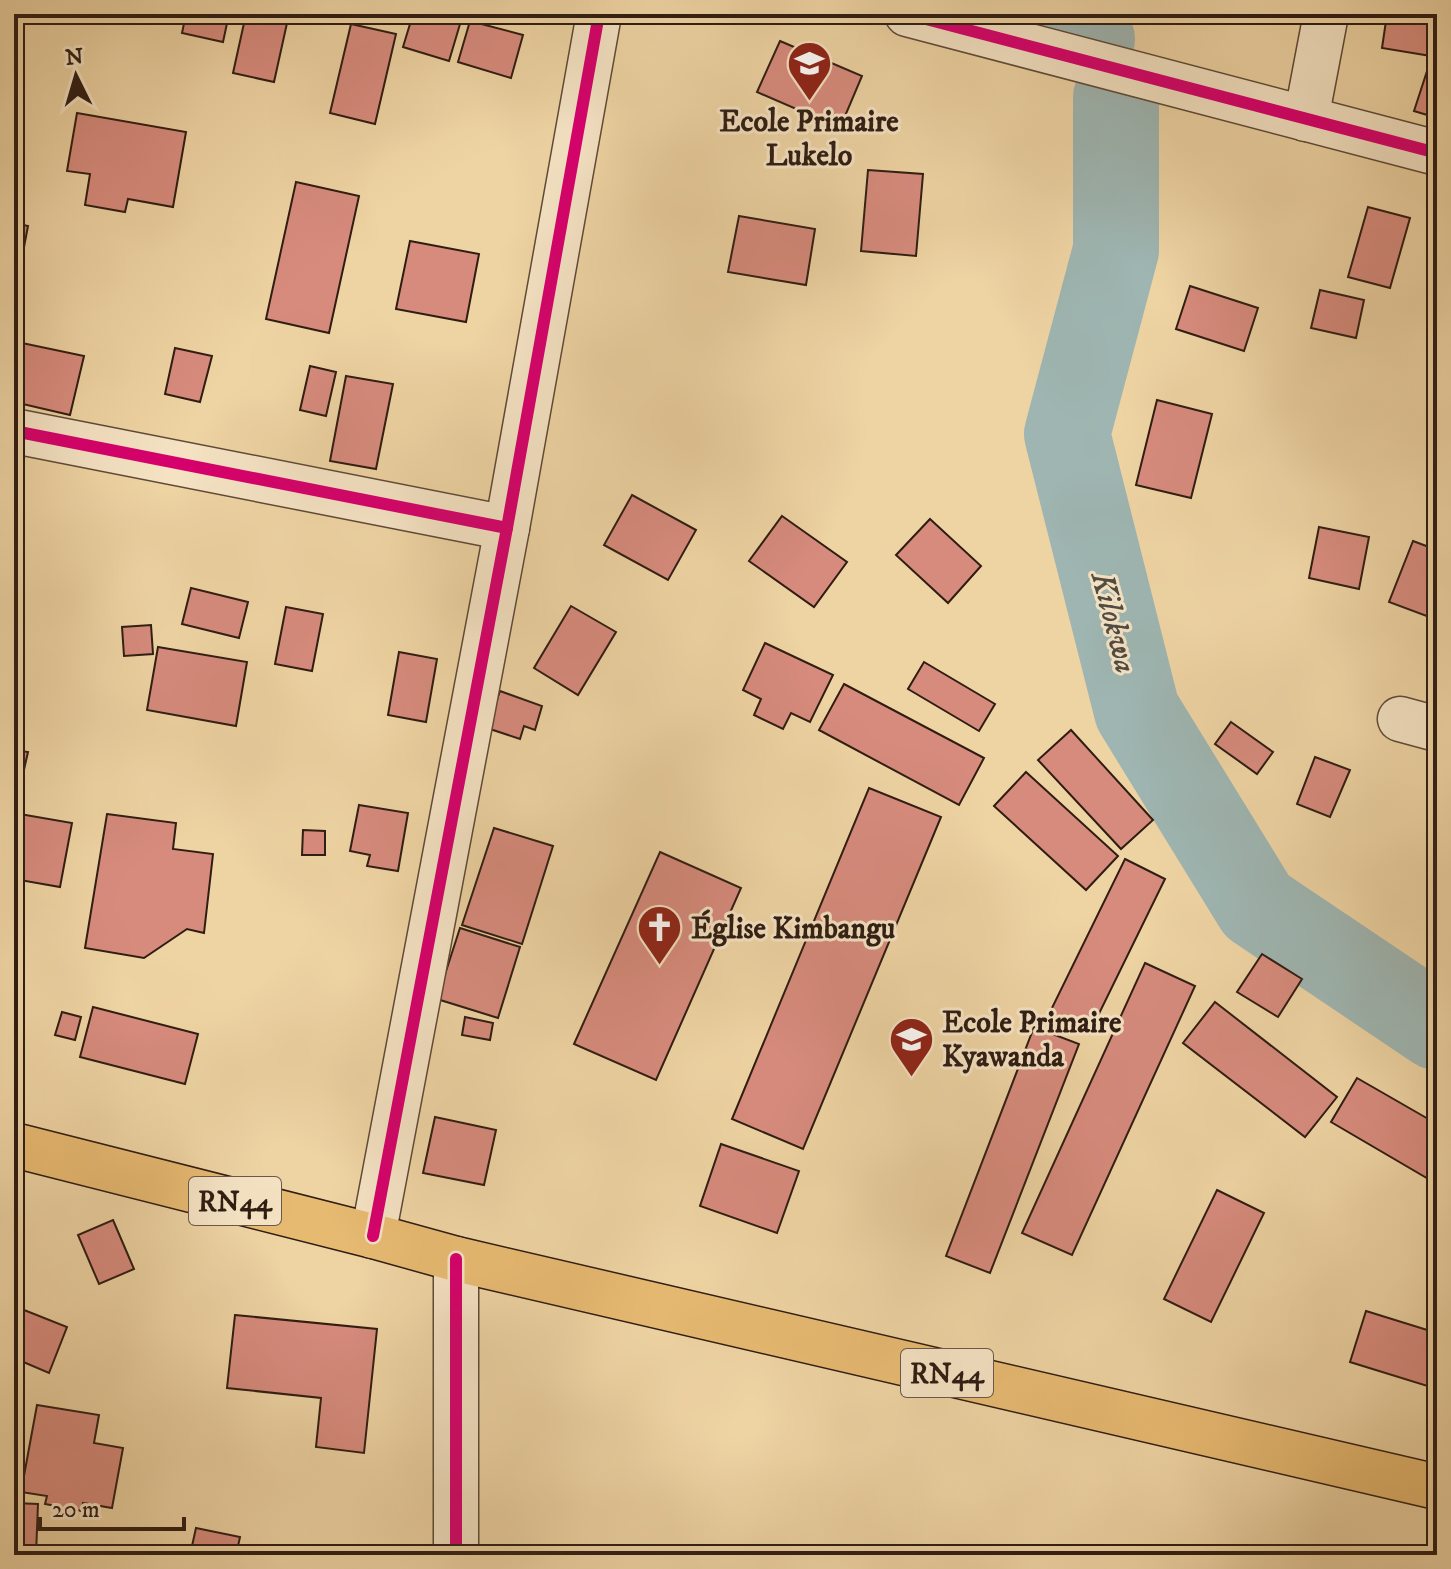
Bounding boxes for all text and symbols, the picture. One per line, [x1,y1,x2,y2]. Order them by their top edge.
north arrow [36,36,116,116]
school or university icon: Ecole Primaire Lukelo [785,39,833,102]
text: N [64,43,85,72]
place label: Ecole Primaire Lukelo [719,104,899,175]
water label: Kilokwa [1081,567,1145,677]
church icon: Église Kimbangu [636,904,684,967]
place label: Église Kimbangu [691,909,895,948]
place label: Ecole Primaire Kyawanda [942,1005,1122,1076]
school or university icon: Ecole Primaire Kyawanda [887,1015,935,1078]
road number: RN44 [189,1177,281,1225]
road number: RN44 [901,1349,993,1397]
scale bar [40,1481,184,1531]
text: 20 m [52,1495,100,1525]

